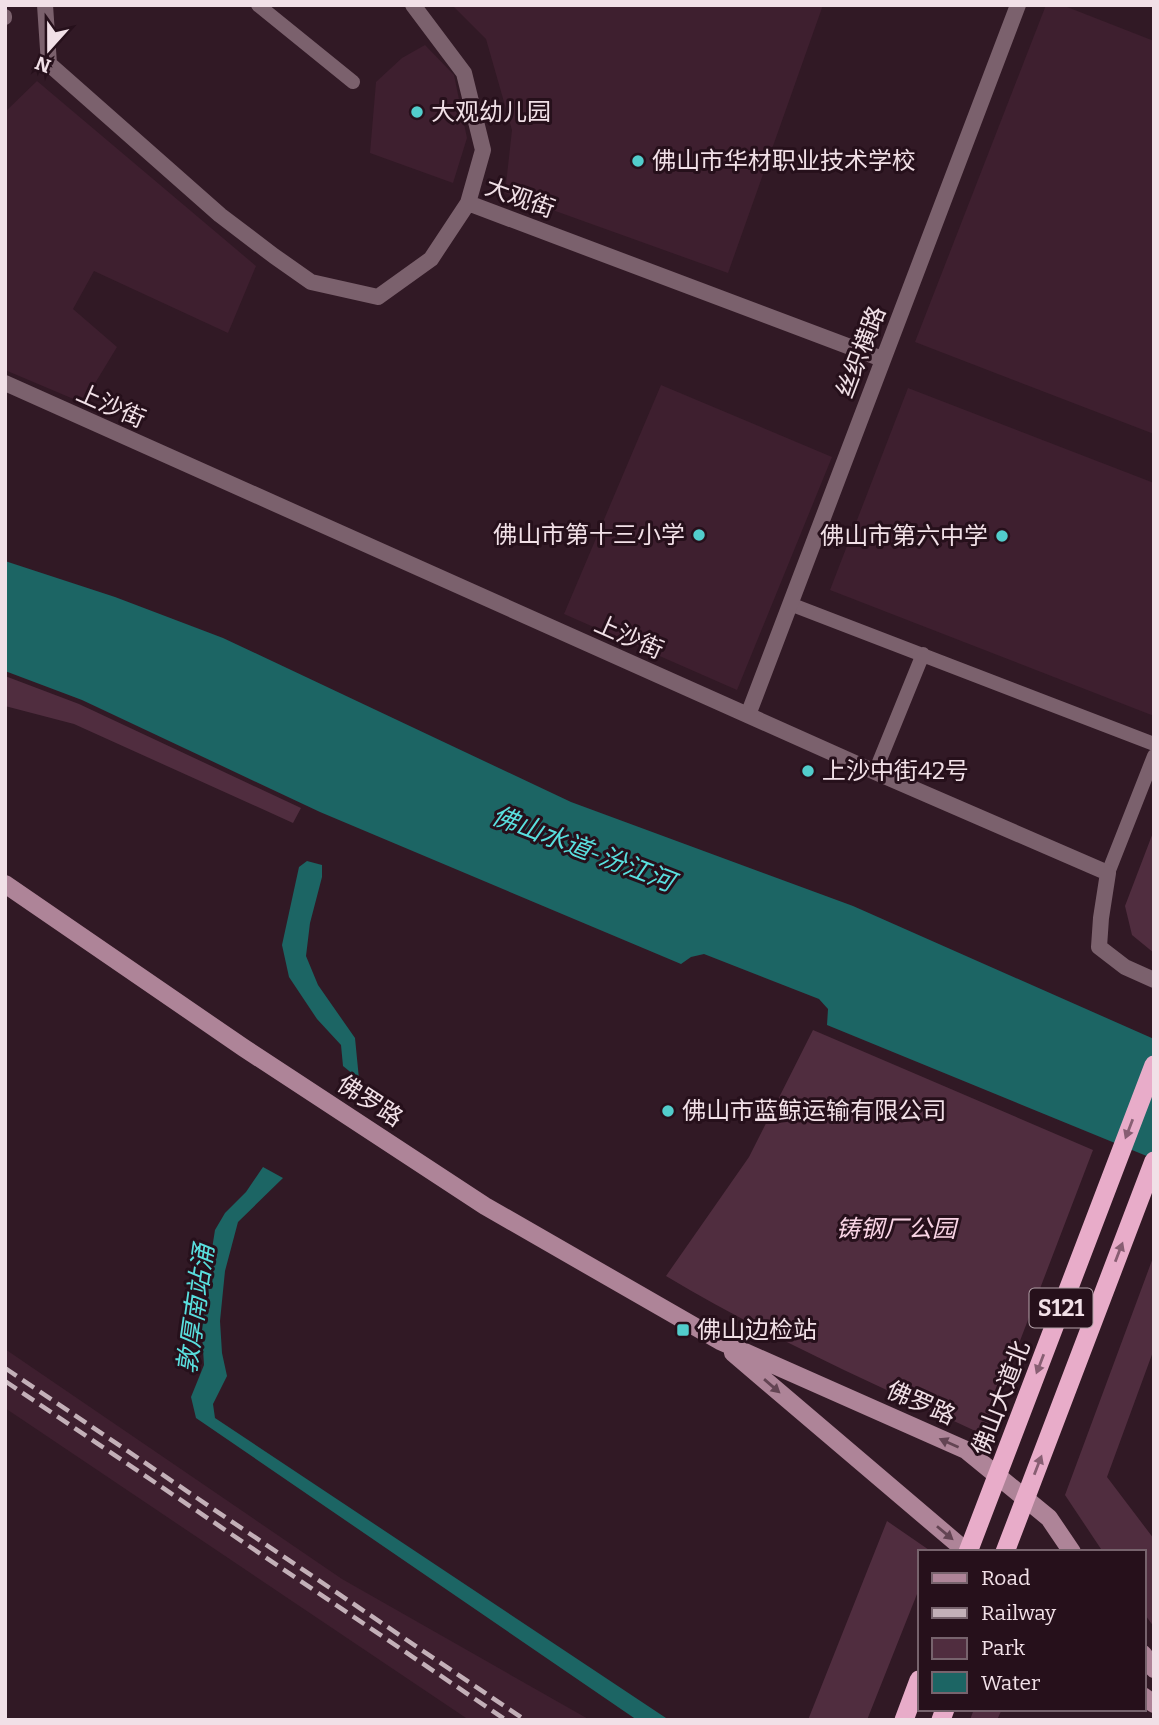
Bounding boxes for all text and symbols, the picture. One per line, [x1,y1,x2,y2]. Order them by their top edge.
north arrow [14,14,84,84]
text: N [32,51,54,78]
place label: 大观幼儿园 [431,98,551,126]
marker: 大观幼儿园 [409,104,425,120]
place label: 佛山市华材职业技术学校 [652,147,916,175]
marker: 佛山市华材职业技术学校 [630,153,646,169]
street label: 大观街 [481,173,559,223]
street label: 丝织横路 [831,302,891,402]
street label: 上沙街 [72,379,150,433]
place label: 佛山市第十三小学 [493,521,685,549]
place label: 佛山市第六中学 [820,522,988,550]
marker: 佛山市第十三小学 [691,527,707,543]
marker: 佛山市第六中学 [994,528,1010,544]
street label: 上沙街 [590,610,668,664]
place label: 上沙中街42号 [822,757,969,785]
marker: 上沙中街42号 [800,763,816,779]
water label: 佛山水道-汾江河 [488,800,683,900]
street label: 佛罗路 [332,1070,408,1132]
place label: 佛山市蓝鲸运输有限公司 [682,1097,946,1125]
marker: 佛山市蓝鲸运输有限公司 [660,1103,676,1119]
one-way arrow [1124,1118,1135,1139]
park label: 铸钢厂公园 [836,1215,959,1243]
water label: 敦厚南站涌 [172,1240,221,1376]
one-way arrow [1114,1242,1125,1263]
road number: S121 [1030,1288,1092,1328]
place label: 佛山边检站 [697,1316,817,1344]
marker: 佛山边检站 [675,1322,691,1338]
street label: 佛山大道北 [966,1337,1036,1459]
one-way arrow [1034,1354,1045,1375]
street label: 佛罗路 [882,1376,960,1430]
one-way arrow [763,1378,780,1393]
one-way arrow [939,1437,960,1448]
one-way arrow [1033,1455,1044,1476]
one-way arrow [936,1525,953,1540]
legend [918,1550,1145,1711]
text: Road [981,1565,1030,1591]
text: Railway [981,1600,1057,1626]
text: Park [981,1635,1025,1661]
text: Water [981,1670,1040,1696]

